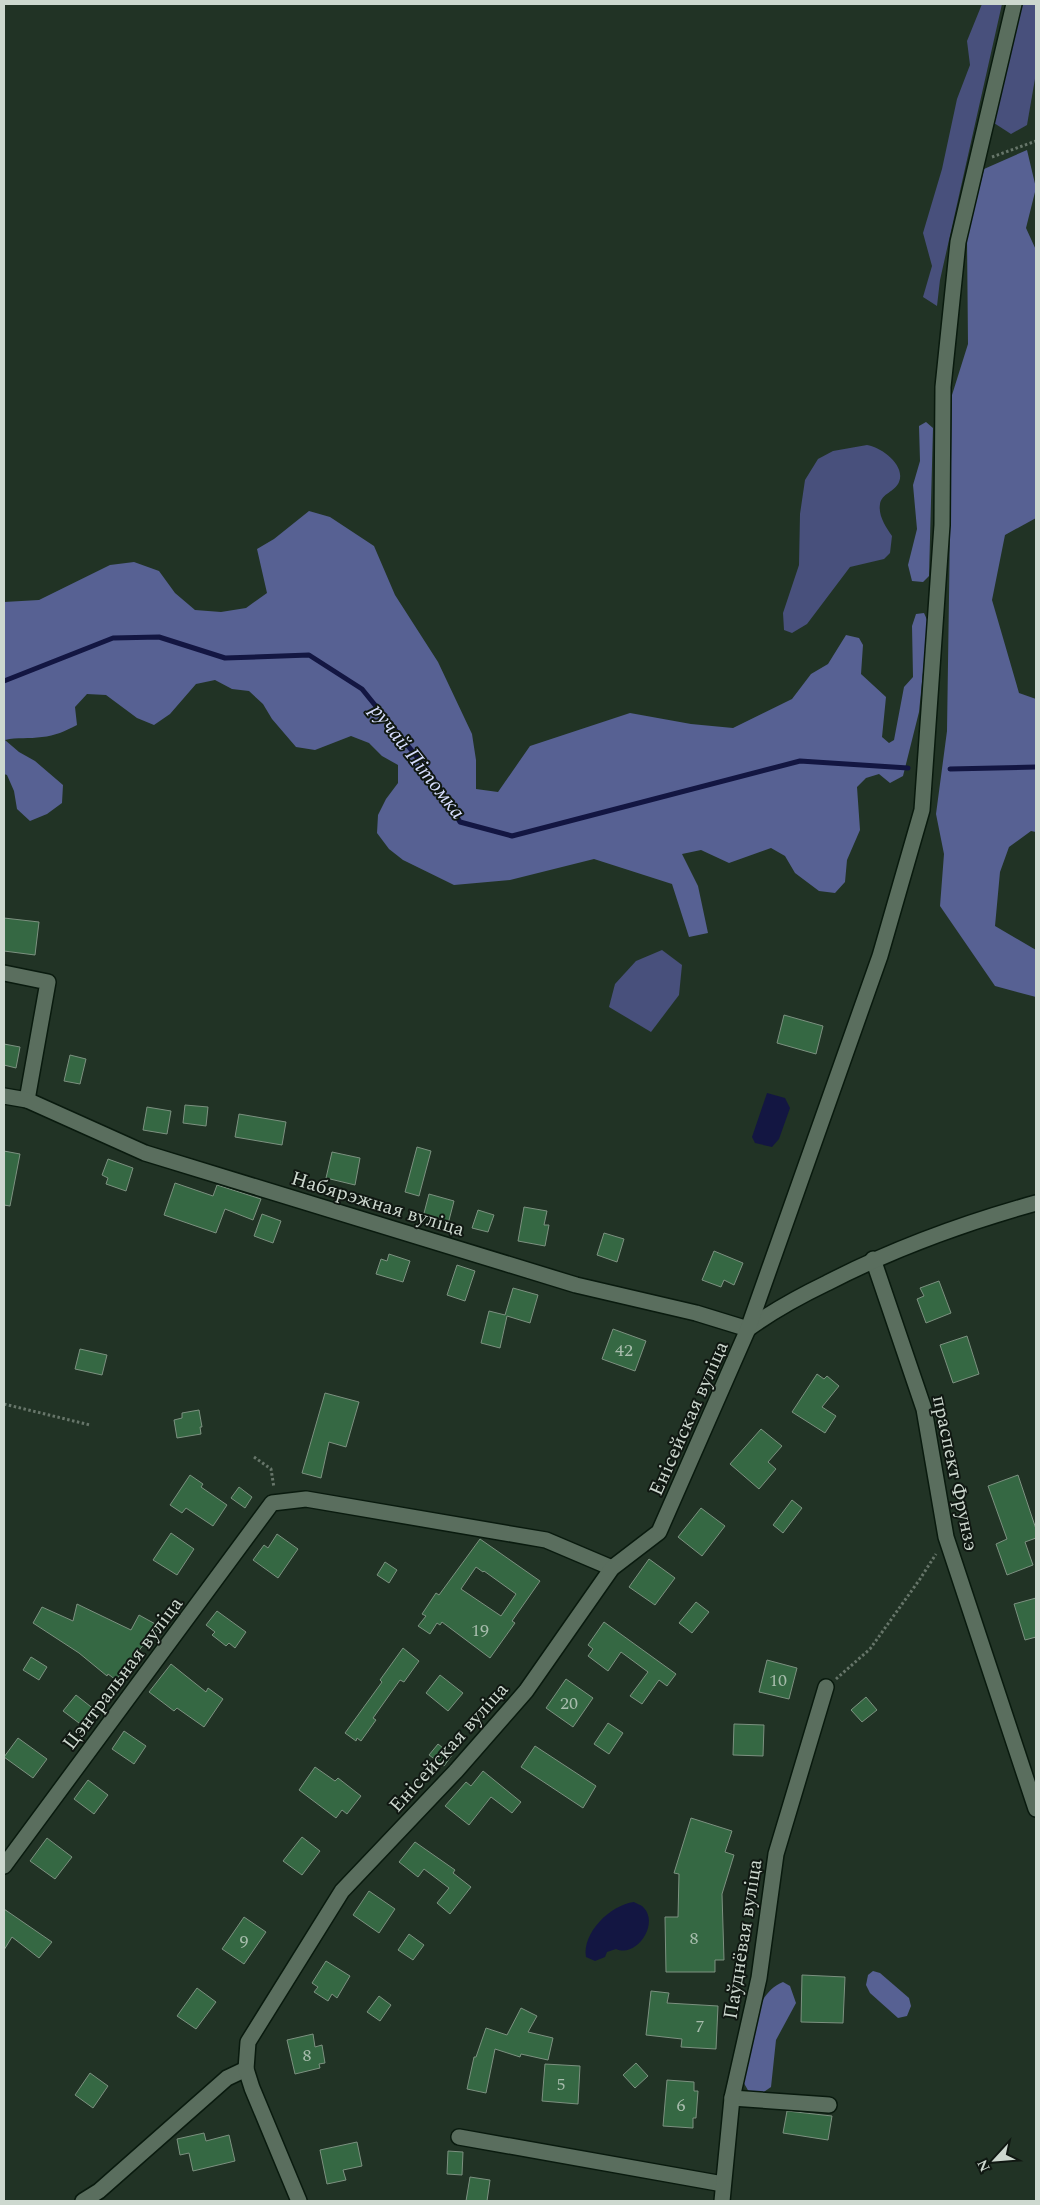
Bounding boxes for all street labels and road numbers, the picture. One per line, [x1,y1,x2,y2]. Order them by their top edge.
street label: Набярэжная вуліца [287,1163,468,1245]
street label: Енісейская вуліца [641,1336,737,1501]
street label: праспект Фрунзэ [924,1393,986,1554]
street label: Цэнтральная вуліца [55,1590,191,1757]
street label: Енісейская вуліца [382,1676,516,1820]
street label: Паўднёвая вуліца [716,1857,770,2021]

